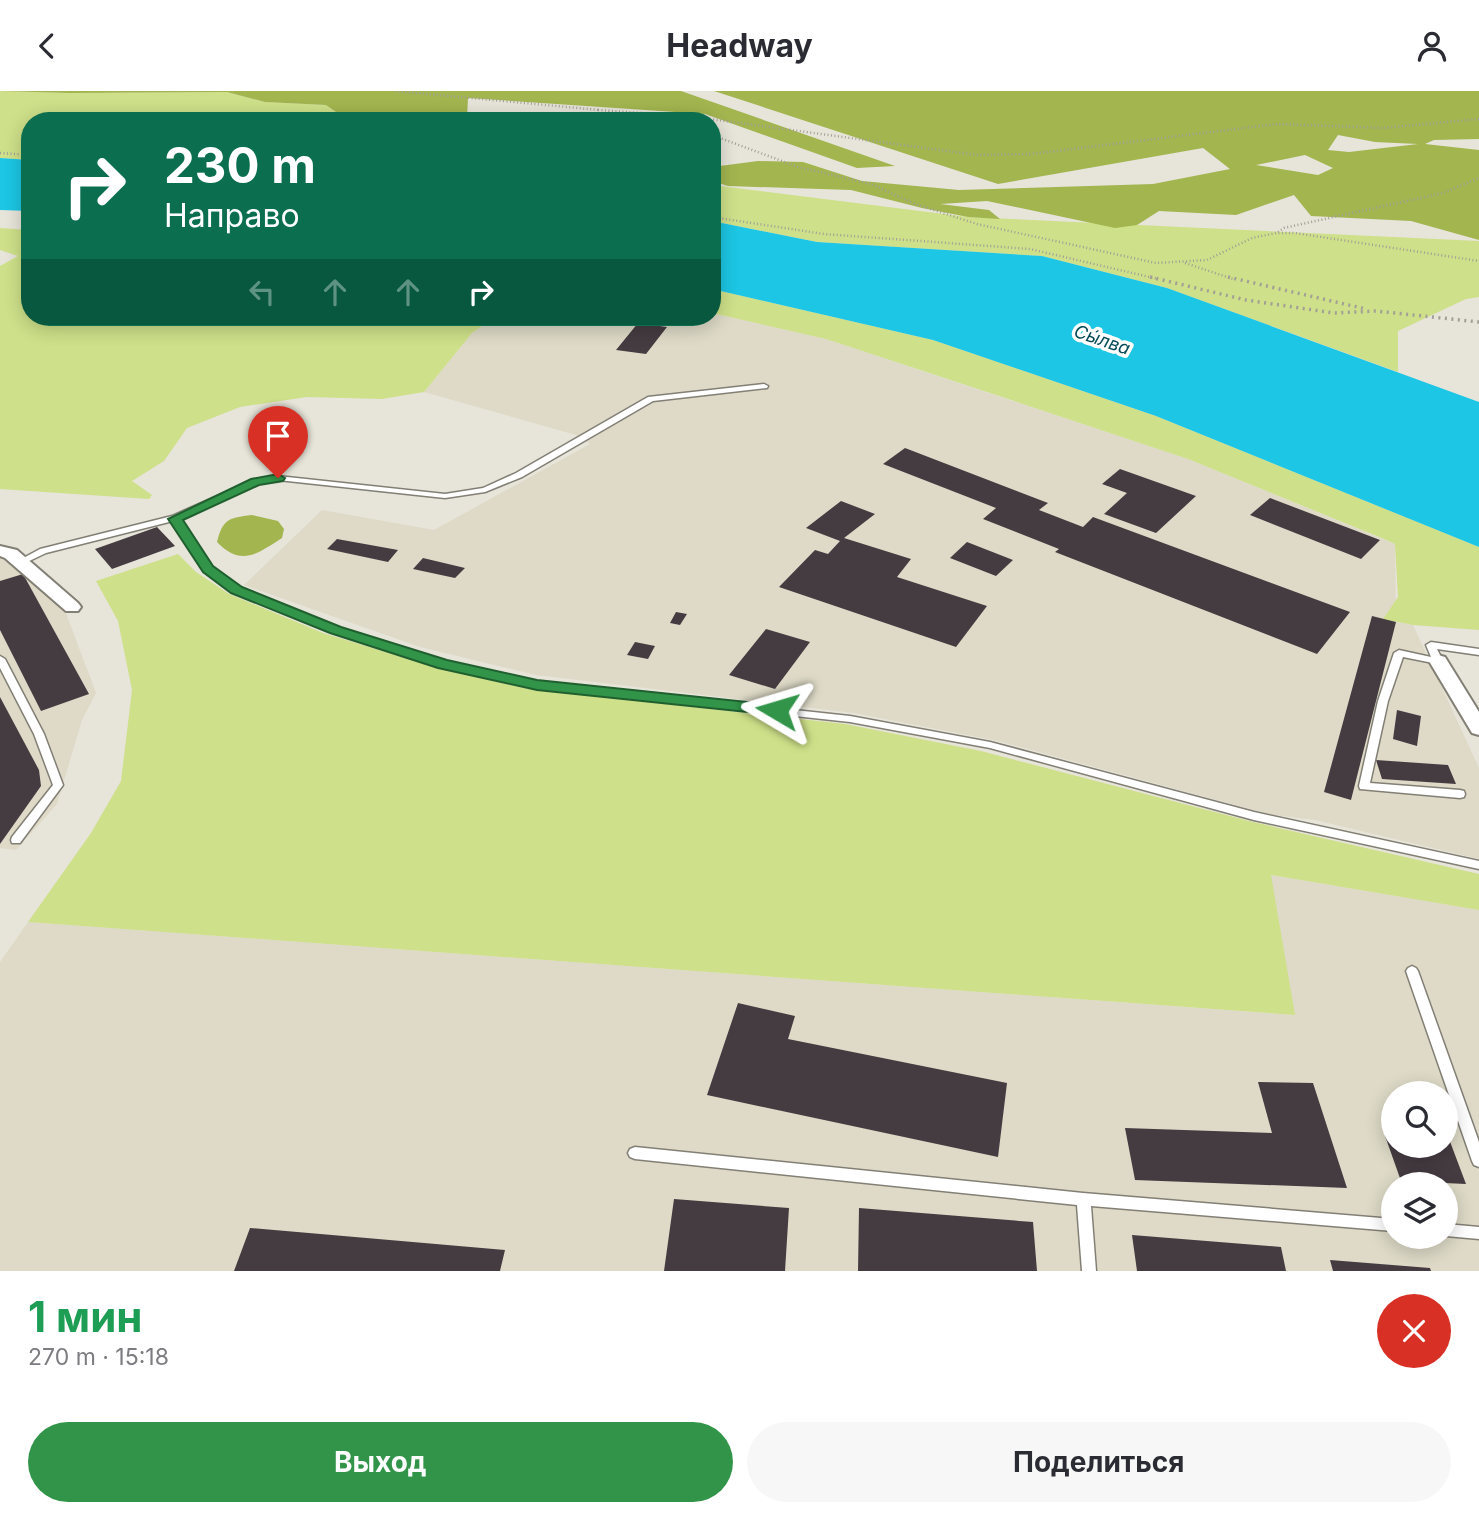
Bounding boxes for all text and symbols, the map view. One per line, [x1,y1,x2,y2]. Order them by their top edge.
text: Headway [666,26,813,65]
icon: back [28,27,66,65]
icon: person [1413,27,1451,65]
text: 230 m [164,136,316,195]
icon: right [49,140,140,231]
text: Направо [164,196,300,235]
icon: left [243,273,281,311]
icon: ahead [316,273,354,311]
icon: ahead [389,273,427,311]
icon: right [462,273,500,311]
water label: Сы́лва [1071,320,1133,359]
pin [248,406,308,478]
icon: arrive [259,417,297,455]
position arrow [740,673,814,747]
map controls [1381,1081,1458,1249]
button: search [1381,1081,1458,1158]
button: layers [1381,1172,1458,1249]
text: 1 мин [28,1291,142,1342]
button: close [1377,1294,1451,1368]
text: 270 m · 15:18 [28,1343,169,1371]
button: Выход [28,1422,733,1502]
button: Поделиться [747,1422,1451,1502]

